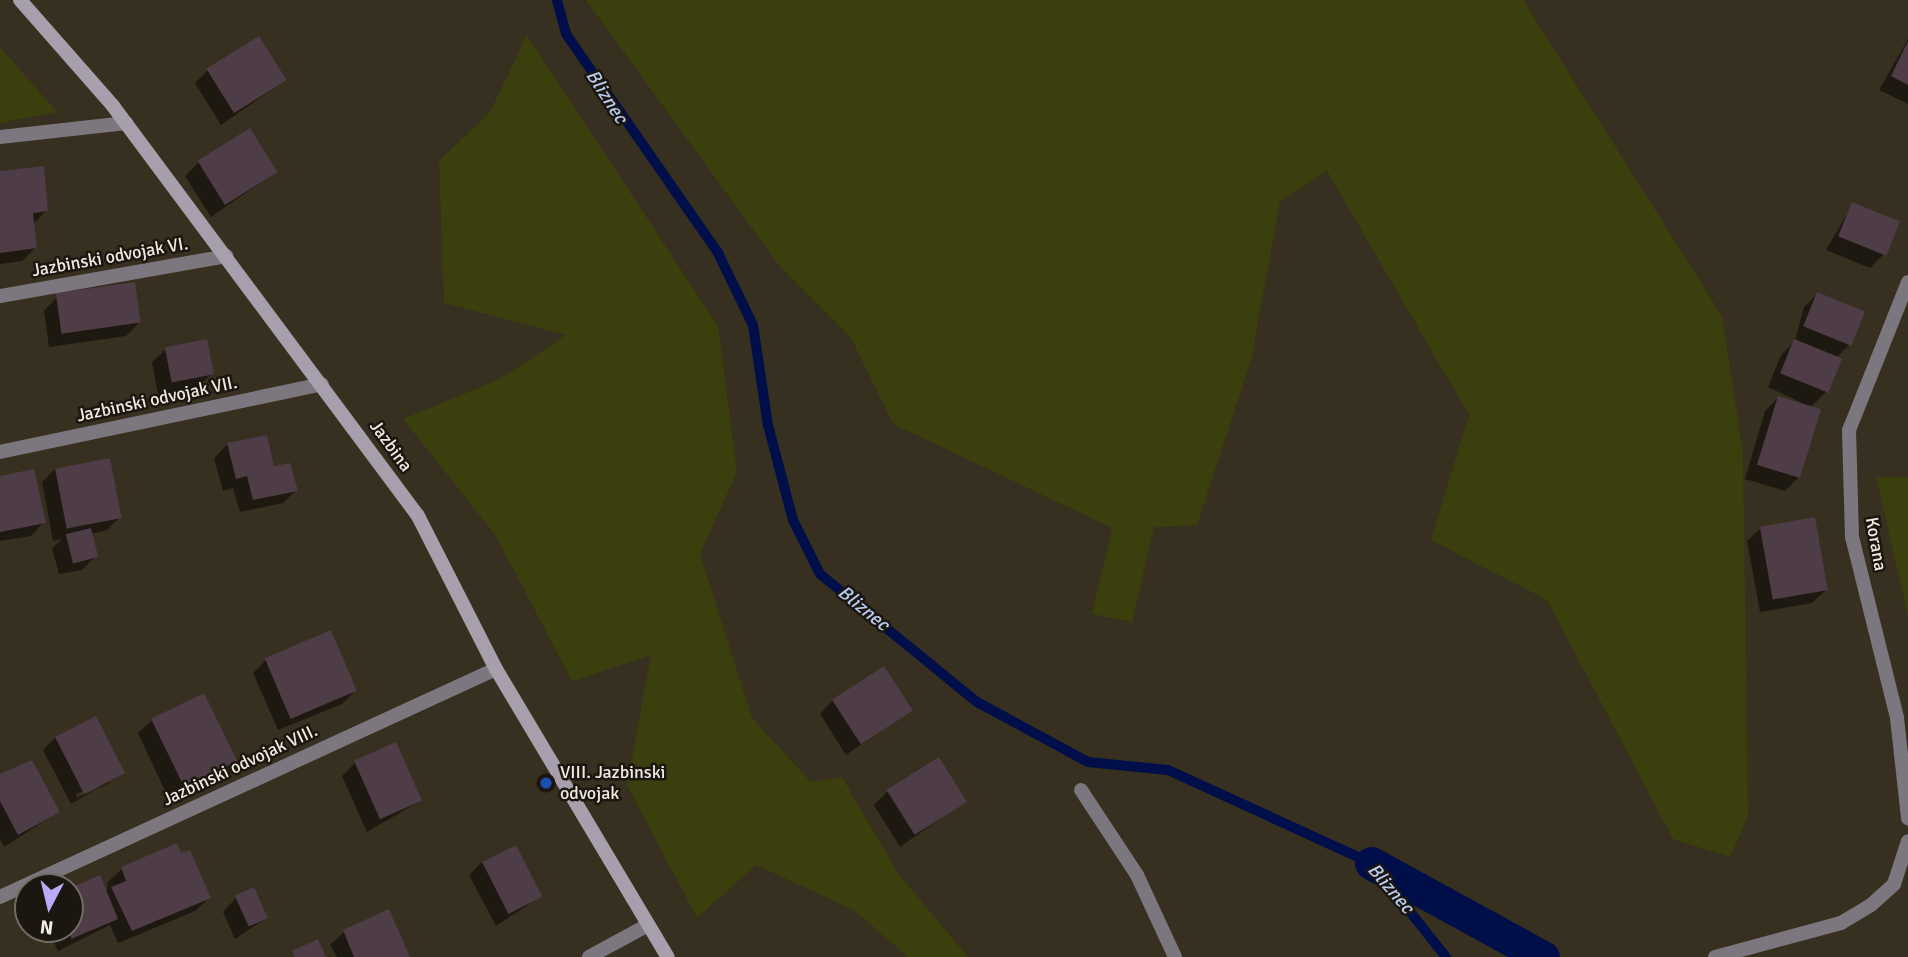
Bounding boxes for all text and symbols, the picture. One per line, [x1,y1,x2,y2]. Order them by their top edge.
water label: Bliznec [580,66,632,128]
street label: Jazbinski odvojak VI. [30,233,190,281]
street label: Jazbinski odvojak VII. [75,371,239,427]
street label: Jazbina [365,416,417,476]
street label: Korana [1861,515,1891,573]
water label: Bliznec [833,581,893,637]
street label: Jazbinski odvojak VIII. [159,720,321,810]
place label: VIII. Jazbinski odvojak [560,762,666,804]
marker: VIII. Jazbinski odvojak [538,775,554,791]
water label: Bliznec [1362,859,1418,919]
north arrow [14,873,84,943]
text: N [39,914,55,940]

